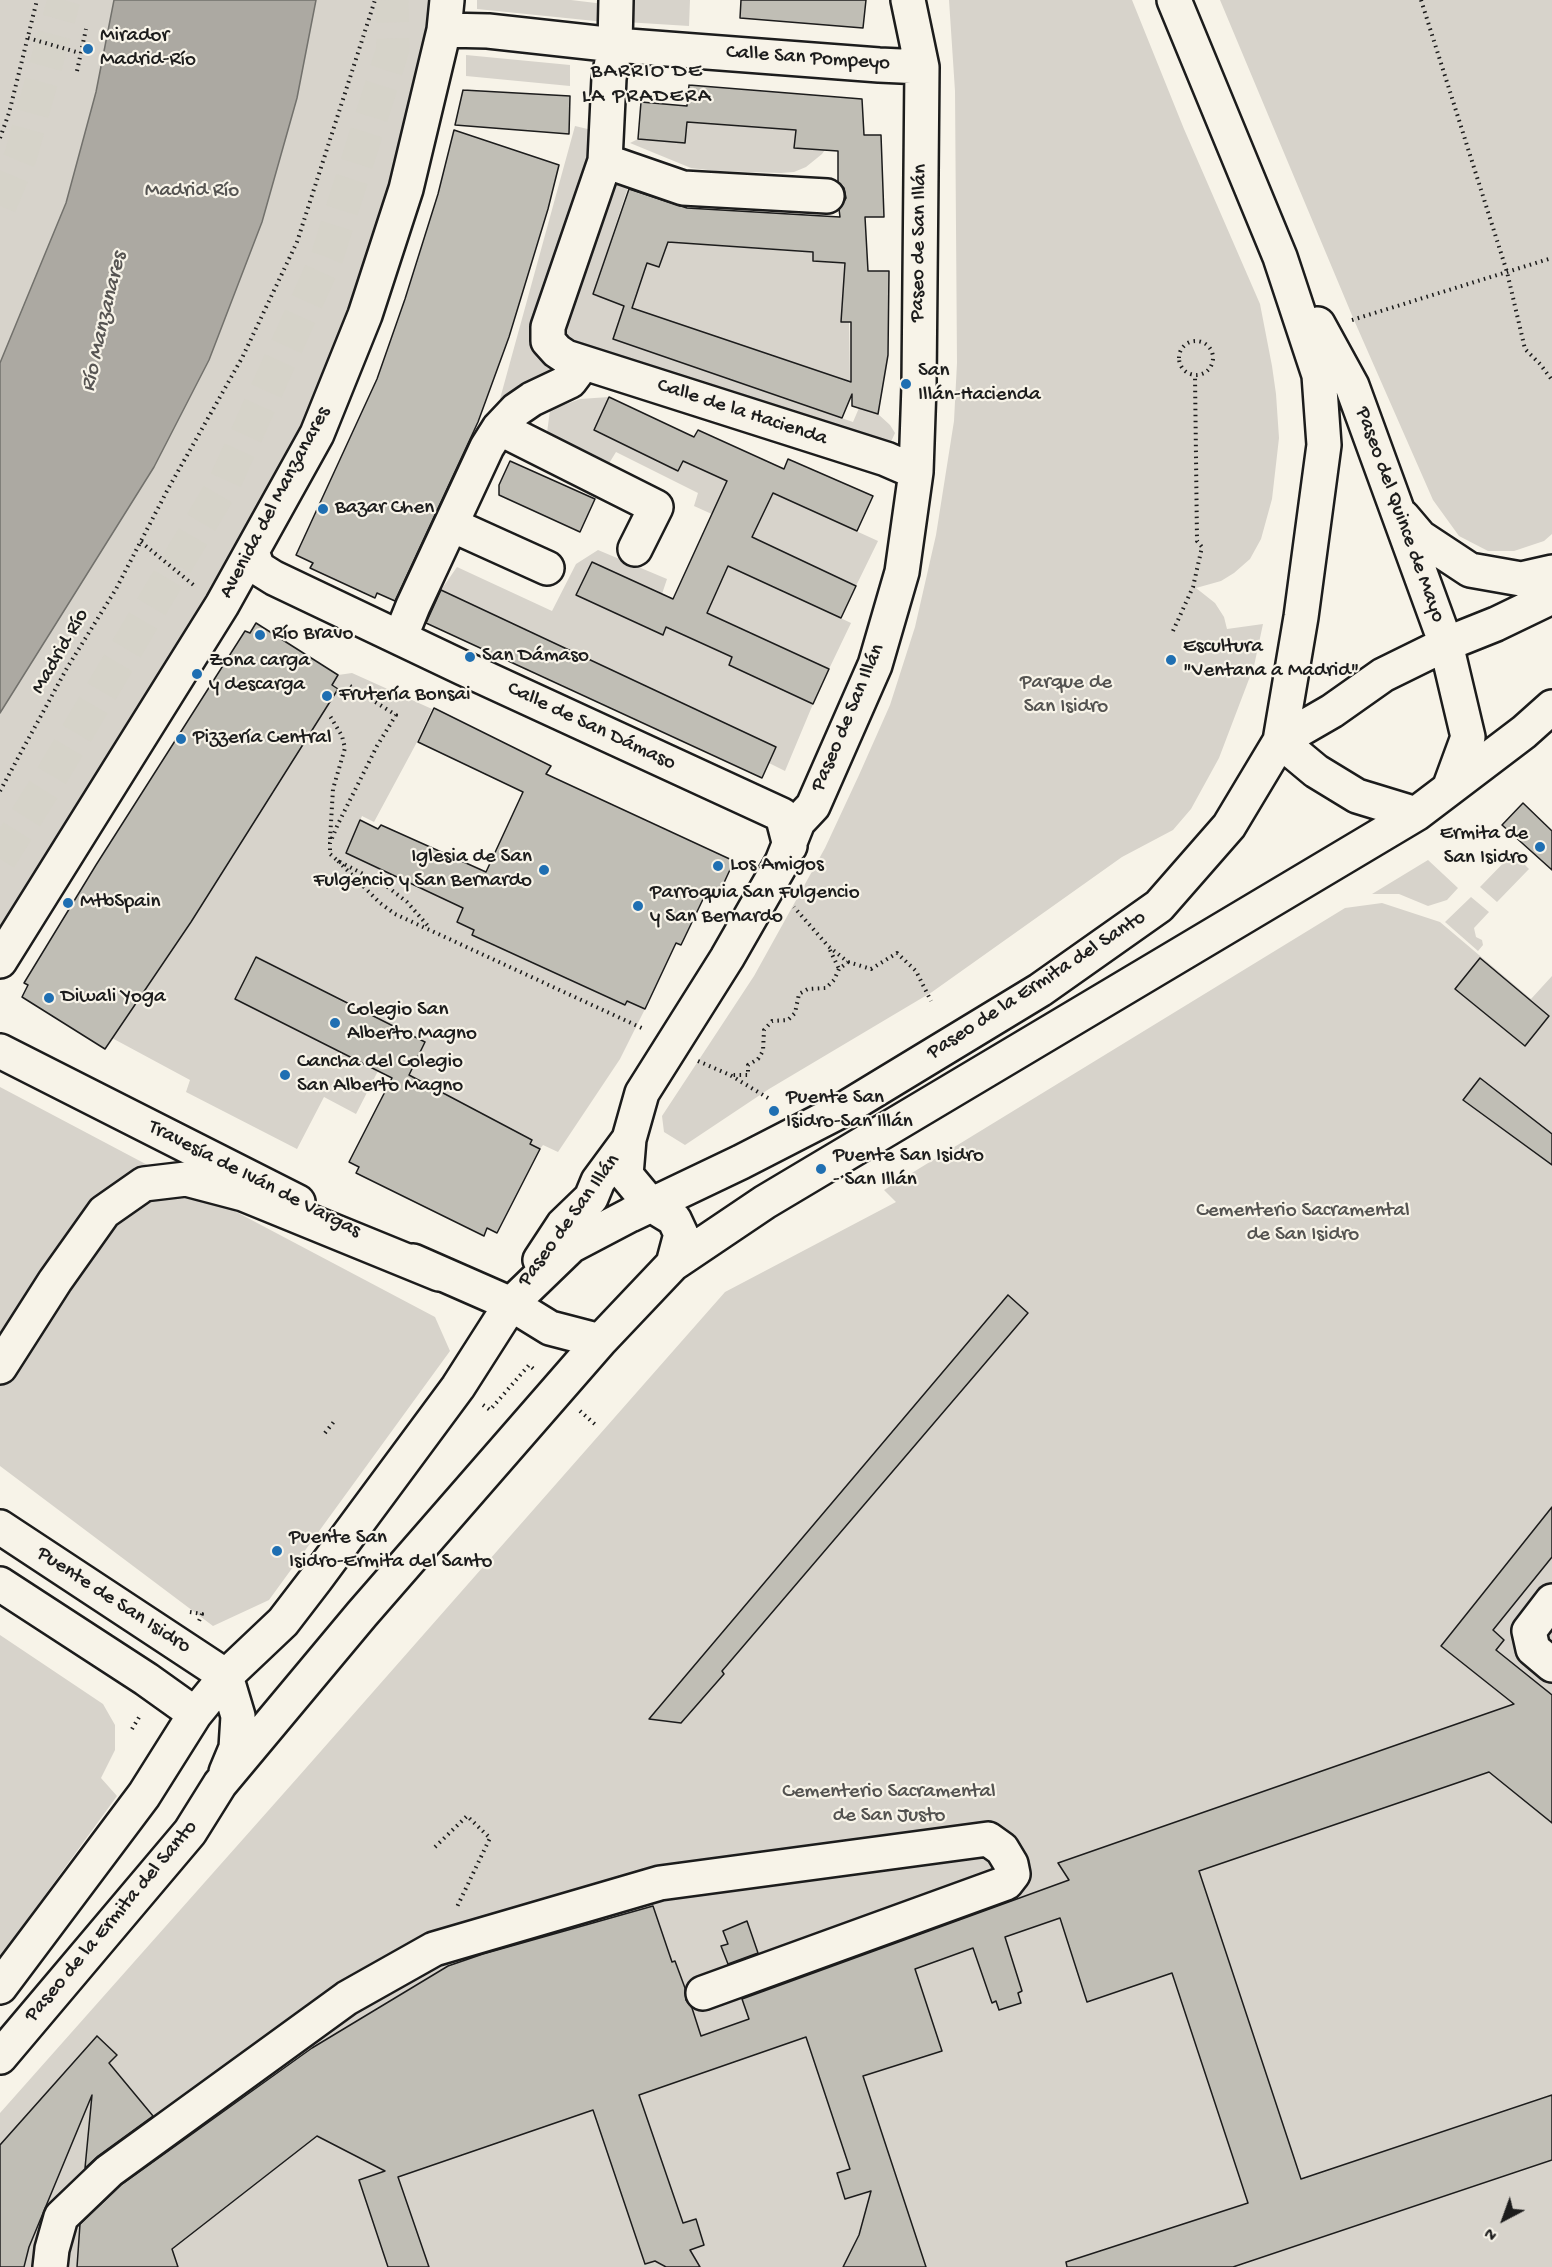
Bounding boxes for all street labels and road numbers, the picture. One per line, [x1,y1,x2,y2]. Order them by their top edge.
street label: Calle San Pompeyo [725,41,891,77]
street label: Paseo de San Illán [906,164,934,322]
street label: Calle de la Hacienda [654,374,830,452]
street label: Avenida del Manzanares [215,403,337,603]
street label: Paseo del Quince de Mayo [1348,404,1450,626]
street label: Madrid Río [27,605,95,699]
street label: Paseo de San Illán [807,640,891,796]
street label: Calle de San Dámaso [503,677,679,777]
street label: Paseo de la Ermita del Santo [923,906,1151,1066]
street label: Travesía de Iván de Vargas [143,1115,365,1245]
street label: Paseo de San Illán [513,1150,627,1292]
street label: Puente de San Isidro [31,1542,195,1660]
street label: Paseo de la Ermita del Santo [20,1816,204,2028]

